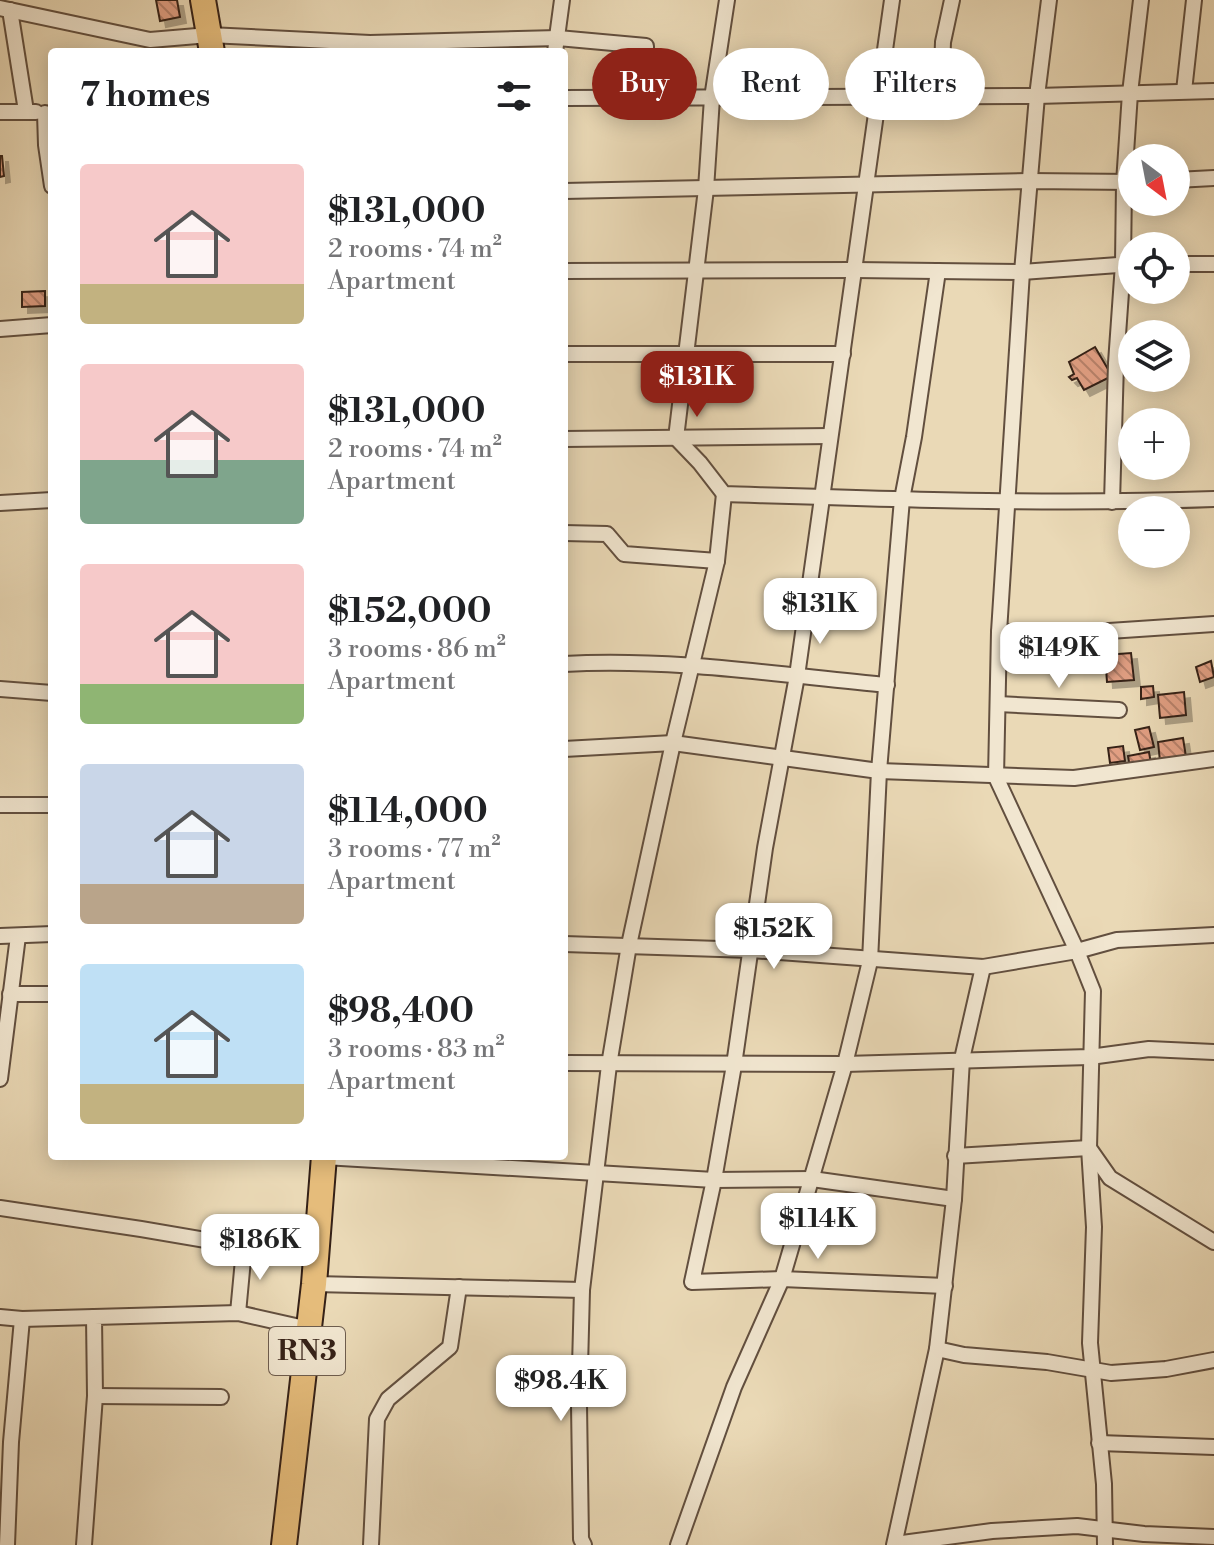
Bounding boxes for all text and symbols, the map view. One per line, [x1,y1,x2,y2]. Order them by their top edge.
chip: Buy [592,48,697,120]
chip: Rent [713,48,829,120]
chip: Filters [845,48,985,120]
icon: filters [492,74,536,118]
text: 7 homes [80,75,210,117]
north arrow [1118,144,1190,216]
map controls [1118,144,1190,568]
text: $131,000 [328,191,486,233]
icon: home [144,196,240,292]
button: locate [1118,232,1190,304]
text: 2 rooms · 74 m² [328,233,502,265]
text: Apartment [328,265,456,297]
button: layers [1118,320,1190,392]
pin: $131K [641,351,753,419]
text: $131K [659,361,735,393]
text: $131,000 [328,391,486,433]
icon: home [144,396,240,492]
button: + [1118,408,1190,480]
text: 2 rooms · 74 m² [328,433,502,465]
text: Apartment [328,465,456,497]
button: − [1118,496,1190,568]
pin: $131K [764,578,876,646]
text: $131K [782,588,858,620]
text: $152,000 [328,591,491,633]
icon: home [144,596,240,692]
pin: $149K [1003,622,1115,690]
text: $149K [1018,632,1100,664]
text: 3 rooms · 86 m² [328,633,506,665]
text: Apartment [328,665,456,697]
text: $114,000 [328,791,488,833]
icon: home [144,796,240,892]
text: 3 rooms · 77 m² [328,833,500,865]
text: Apartment [328,865,456,897]
pin: $152K [718,903,830,971]
text: $152K [733,913,815,945]
text: $98,400 [328,991,474,1033]
icon: home [144,996,240,1092]
text: 3 rooms · 83 m² [328,1033,505,1065]
text: Apartment [328,1065,456,1097]
pin: $114K [762,1193,874,1261]
text: $114K [779,1203,857,1235]
pin: $186K [204,1214,316,1282]
text: $186K [219,1224,301,1256]
road number: RN3 [269,1327,345,1375]
pin: $98.4K [496,1355,626,1423]
text: $98.4K [514,1365,608,1397]

